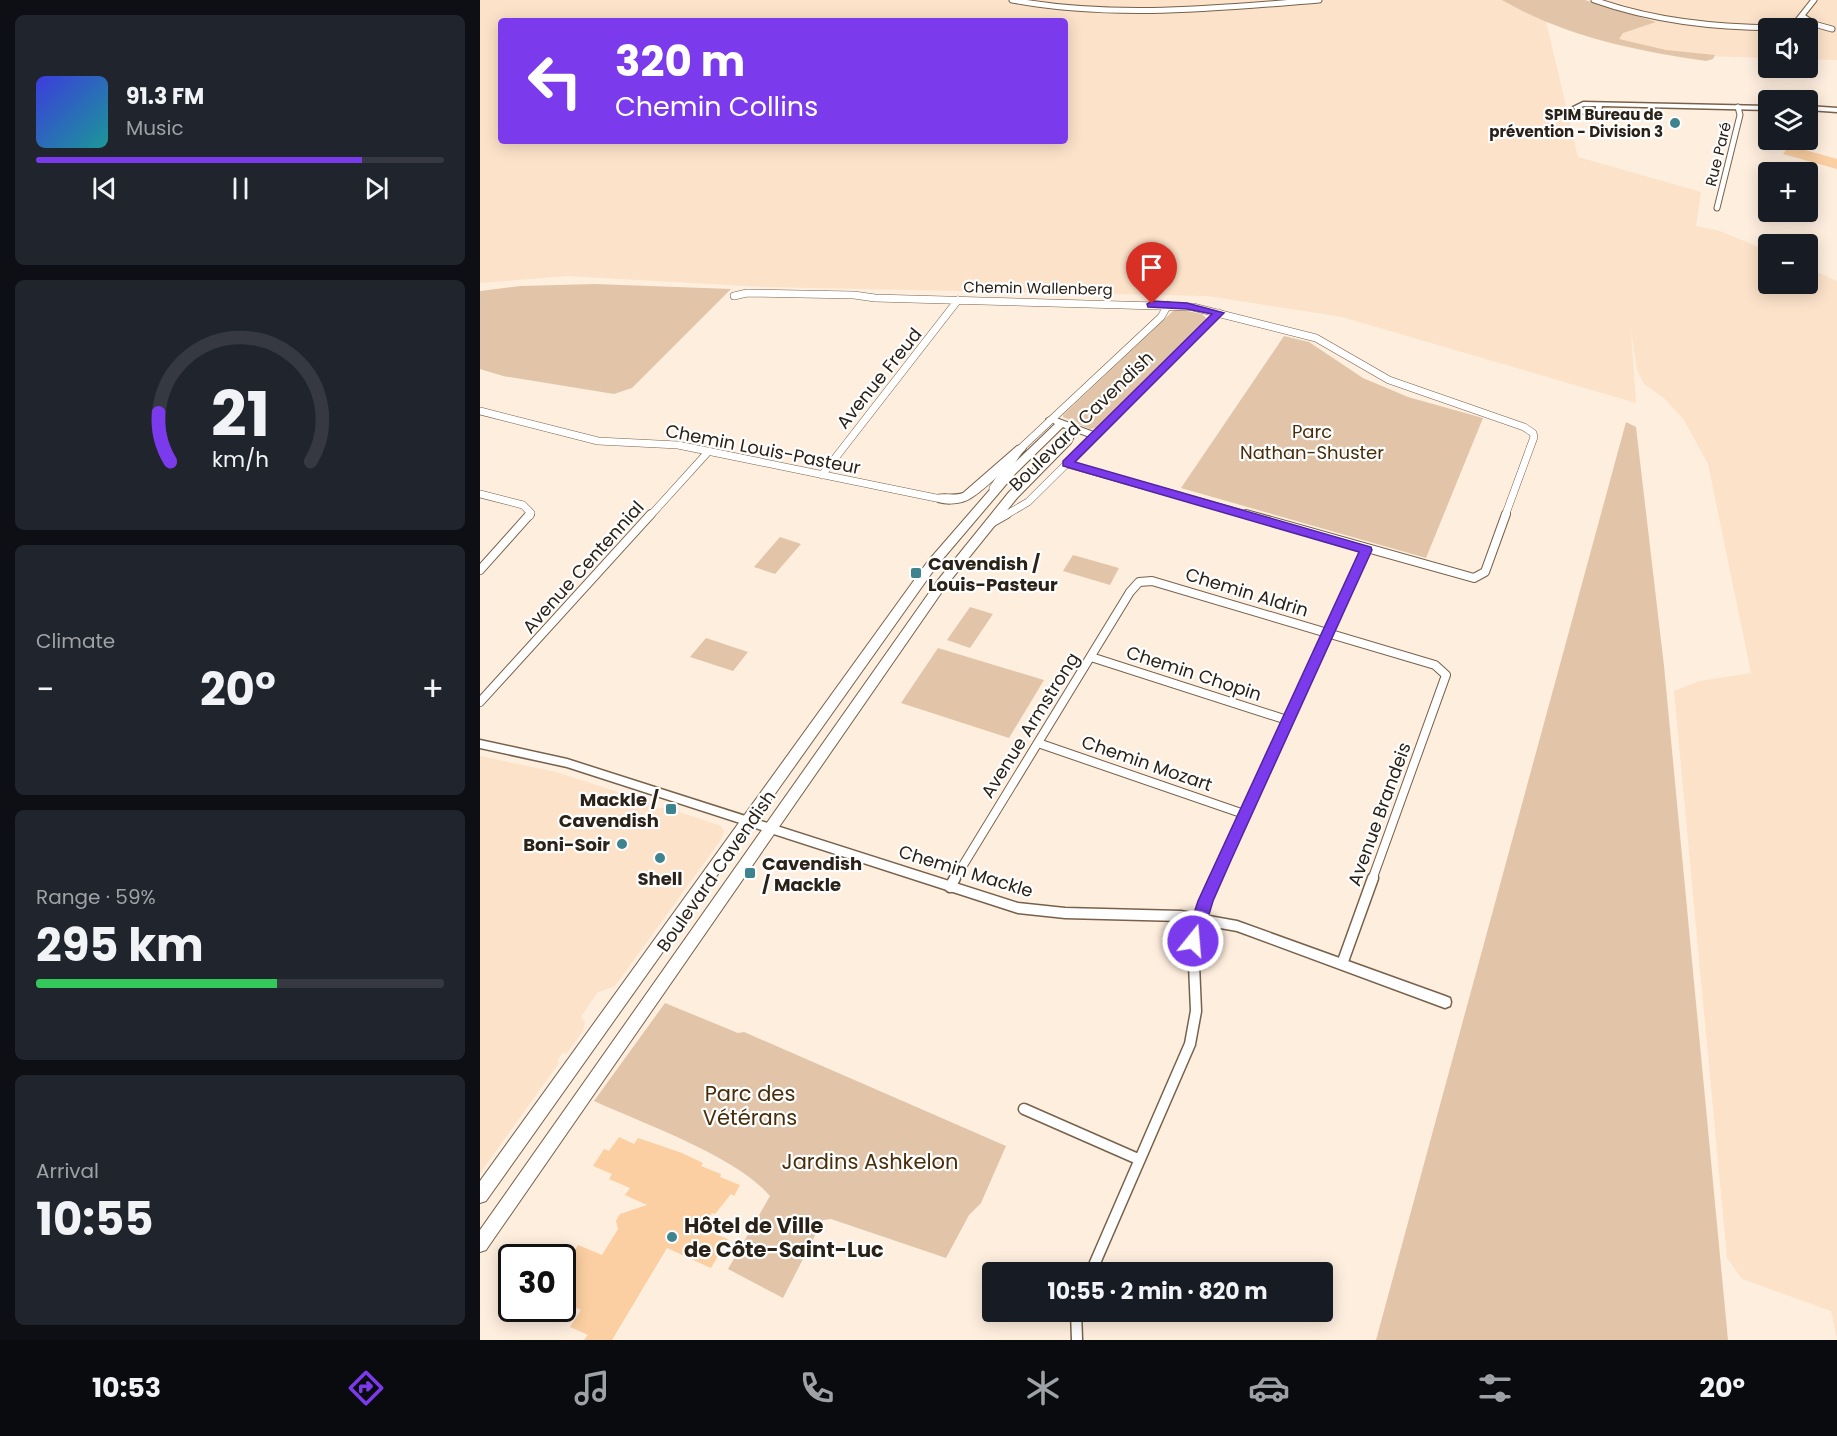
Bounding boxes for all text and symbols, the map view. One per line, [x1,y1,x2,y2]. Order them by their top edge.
map controls [1758,18,1818,294]
button: sound [1758,18,1818,78]
text: 320 m [615,32,745,91]
icon: left [516,42,594,120]
text: 91.3 FM [126,81,204,112]
text: Chemin Collins [615,88,818,125]
button: layers [1758,90,1818,150]
place label: SPIM Bureau de prévention - Division 3 [1489,104,1663,142]
text: Music [126,114,184,142]
marker: SPIM Bureau de prévention - Division 3 [1668,116,1682,130]
street label: Rue Paré [1700,120,1736,188]
button: + [1758,162,1818,222]
icon: previous [88,172,121,205]
icon: pause [224,172,257,205]
icon: next [360,172,393,205]
button: − [1758,234,1818,294]
pin [1126,242,1177,304]
icon: arrive [1135,251,1168,284]
street label: Chemin Wallenberg [963,276,1113,300]
street label: Avenue Freud [831,322,927,434]
street label: Boulevard Cavendish [1003,345,1159,497]
text: 21 [210,370,270,458]
street label: Chemin Louis-Pasteur [663,418,863,480]
park label: Parc Nathan-Shuster [1240,419,1384,465]
text: km/h [211,444,269,475]
street label: Avenue Centennial [517,495,649,639]
place label: Cavendish / Louis-Pasteur [928,551,1058,597]
street label: Chemin Aldrin [1182,561,1312,623]
marker: Cavendish / Louis-Pasteur [909,566,923,580]
text: Climate [36,627,115,655]
street label: Chemin Chopin [1123,639,1265,707]
street label: Avenue Armstrong [975,647,1085,803]
text: 20° [200,658,276,721]
text: − [36,666,54,713]
text: + [421,666,444,713]
street label: Chemin Mozart [1078,729,1216,797]
street label: Avenue Brandeis [1341,739,1417,889]
street label: Boulevard Cavendish [651,785,781,957]
place label: Mackle / Cavendish [559,787,659,833]
marker: Mackle / Cavendish [664,802,678,816]
place label: Boni-Soir [523,832,610,857]
marker: Boni-Soir [615,837,629,851]
street label: Chemin Mackle [896,839,1036,903]
marker: Shell [653,851,667,865]
place label: Cavendish / Mackle [762,851,862,897]
place label: Shell [638,866,682,891]
marker: Cavendish / Mackle [743,866,757,880]
text: Range · 59% [36,883,156,911]
position arrow [1161,909,1225,973]
text: 295 km [36,914,204,977]
park label: Parc des Vétérans [703,1079,797,1132]
park label: Jardins Ashkelon [782,1147,958,1176]
text: Arrival [36,1157,99,1185]
text: 10:55 [36,1188,154,1251]
place label: Hôtel de Ville de Côte-Saint-Luc [684,1211,884,1264]
marker: Hôtel de Ville de Côte-Saint-Luc [665,1230,679,1244]
speed limit sign: 30 [498,1244,576,1322]
text: 10:55 · 2 min · 820 m [1047,1276,1268,1307]
icon: directions [345,1367,387,1409]
icon: music [571,1367,613,1409]
icon: phone [796,1367,838,1409]
icon: climate [1022,1367,1064,1409]
icon: car [1248,1367,1290,1409]
icon: filters [1474,1367,1516,1409]
text: 10:53 [92,1369,161,1406]
text: 20° [1700,1369,1745,1406]

